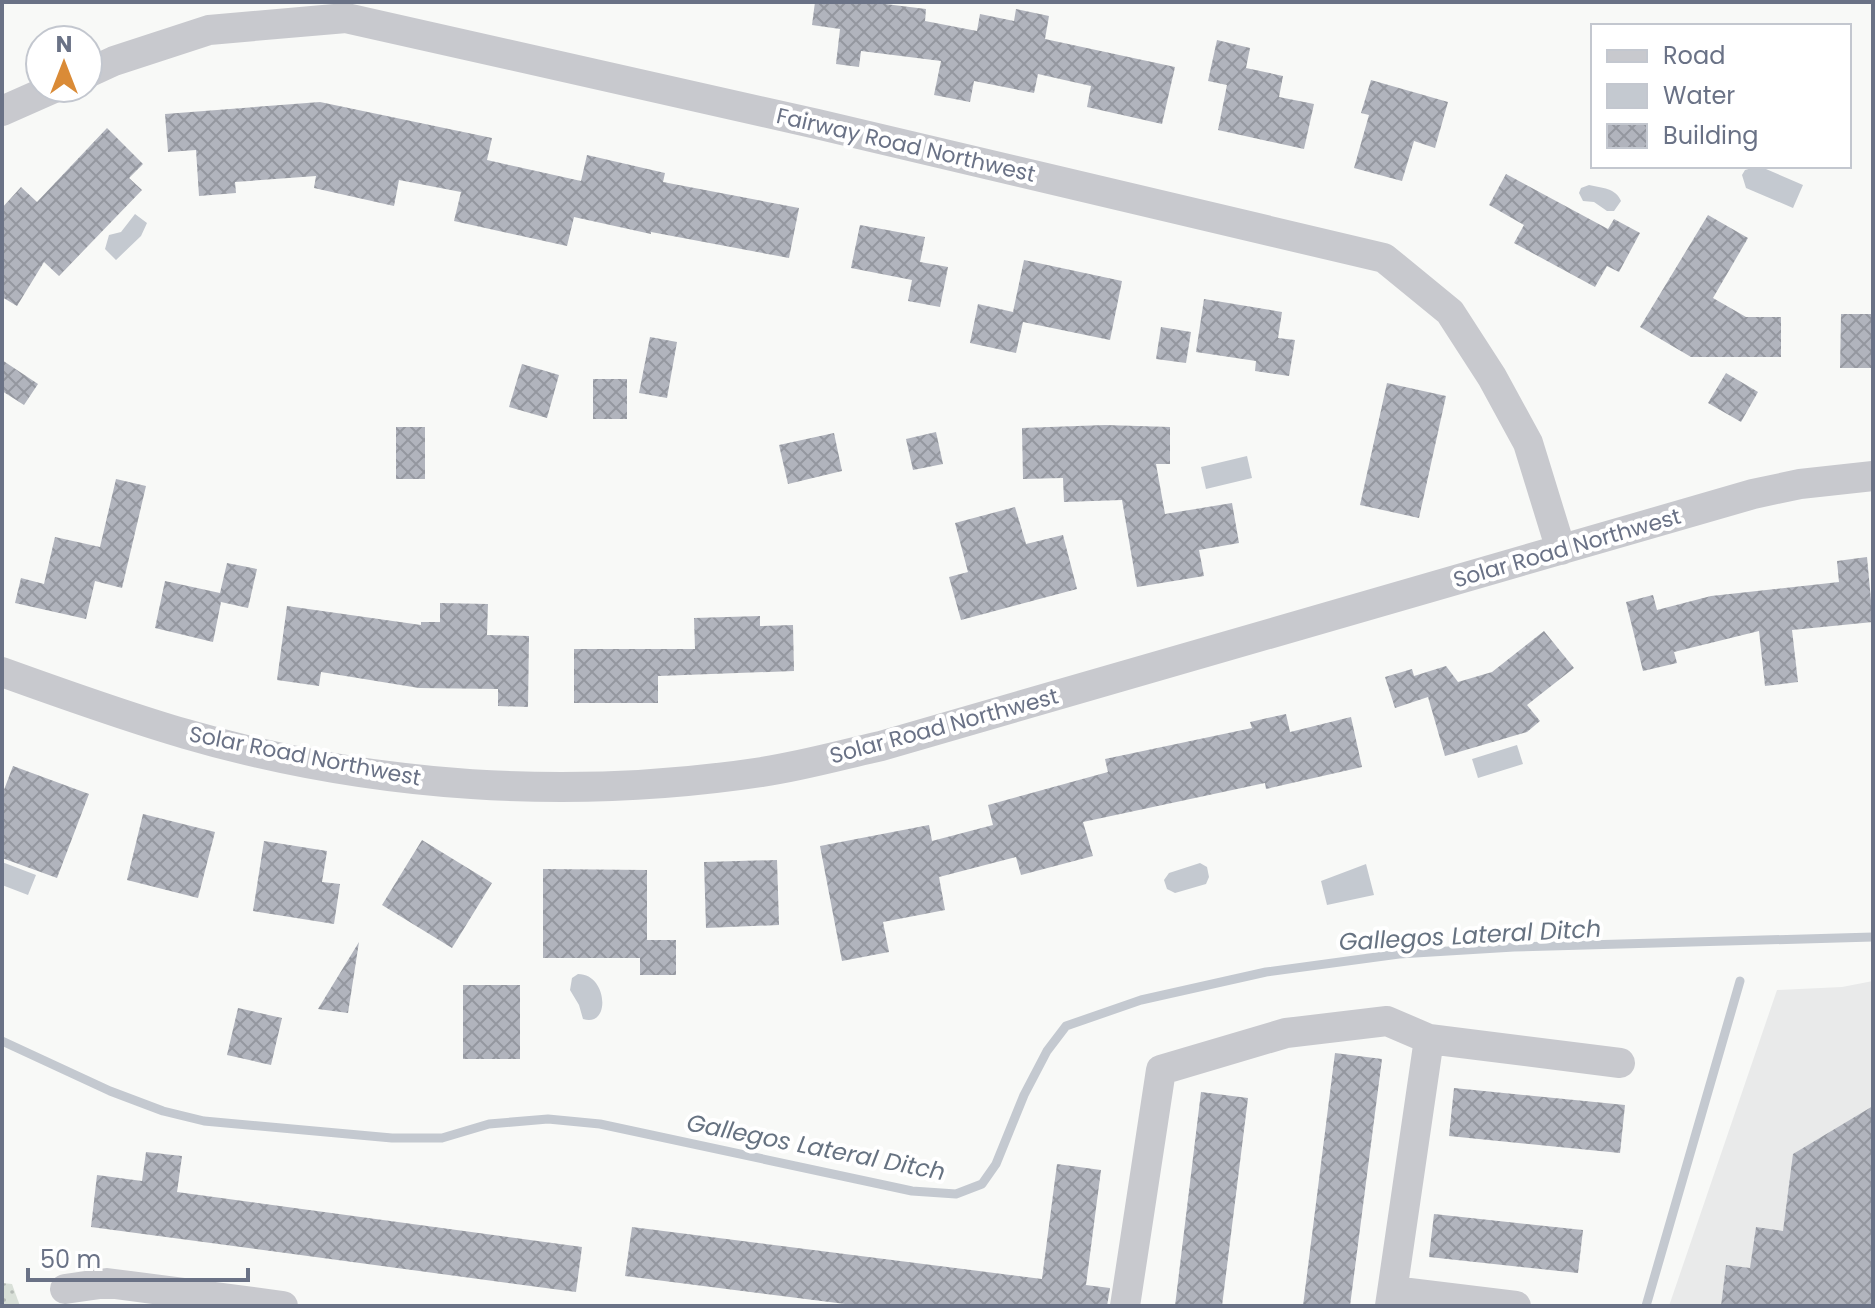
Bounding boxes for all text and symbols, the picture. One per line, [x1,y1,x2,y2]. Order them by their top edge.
north arrow [24,24,104,104]
legend [1591,24,1851,168]
text: N [56,29,72,60]
text: Road [1663,39,1725,72]
text: Water [1663,79,1735,112]
street label: Fairway Road Northwest [773,100,1039,190]
text: Building [1663,119,1759,152]
street label: Solar Road Northwest [1450,501,1684,595]
street label: Solar Road Northwest [826,681,1062,771]
street label: Solar Road Northwest [186,718,424,794]
water label: Gallegos Lateral Ditch [1338,912,1602,958]
water label: Gallegos Lateral Ditch [684,1106,948,1188]
scale bar [28,1232,248,1282]
text: 50 m [40,1243,101,1276]

